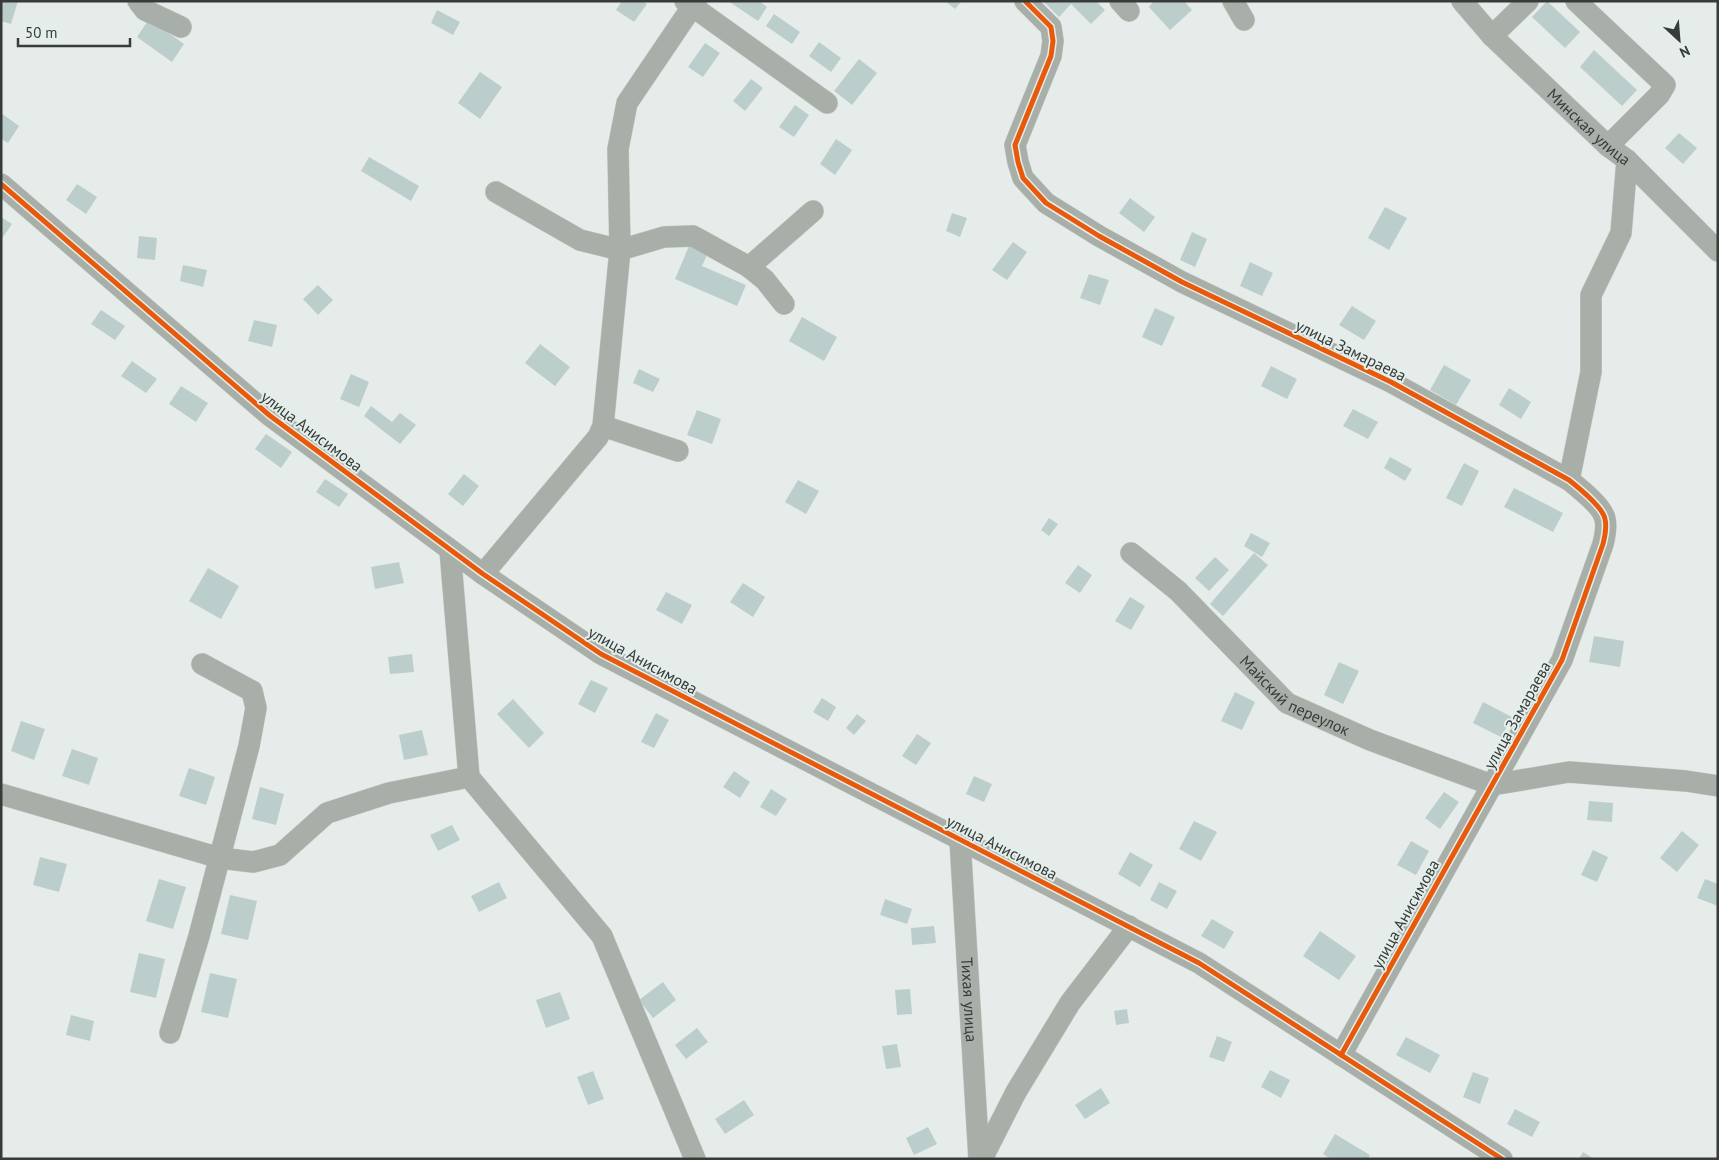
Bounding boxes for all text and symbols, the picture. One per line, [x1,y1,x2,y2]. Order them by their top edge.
scale bar [18,15,130,47]
north arrow [1654,15,1704,65]
text: 50 m [25,23,58,42]
text: N [1677,42,1693,62]
street label: Минская улица [1543,84,1635,169]
street label: улица Замараева [1292,315,1410,385]
street label: улица Анисимова [257,386,367,476]
street label: улица Анисимова [585,622,701,698]
street label: Майский переулок [1236,651,1353,740]
street label: улица Замараева [1479,657,1555,773]
street label: улица Анисимова [943,810,1061,884]
street label: улица Анисимова [1367,856,1443,972]
street label: Тихая улица [957,957,982,1043]

